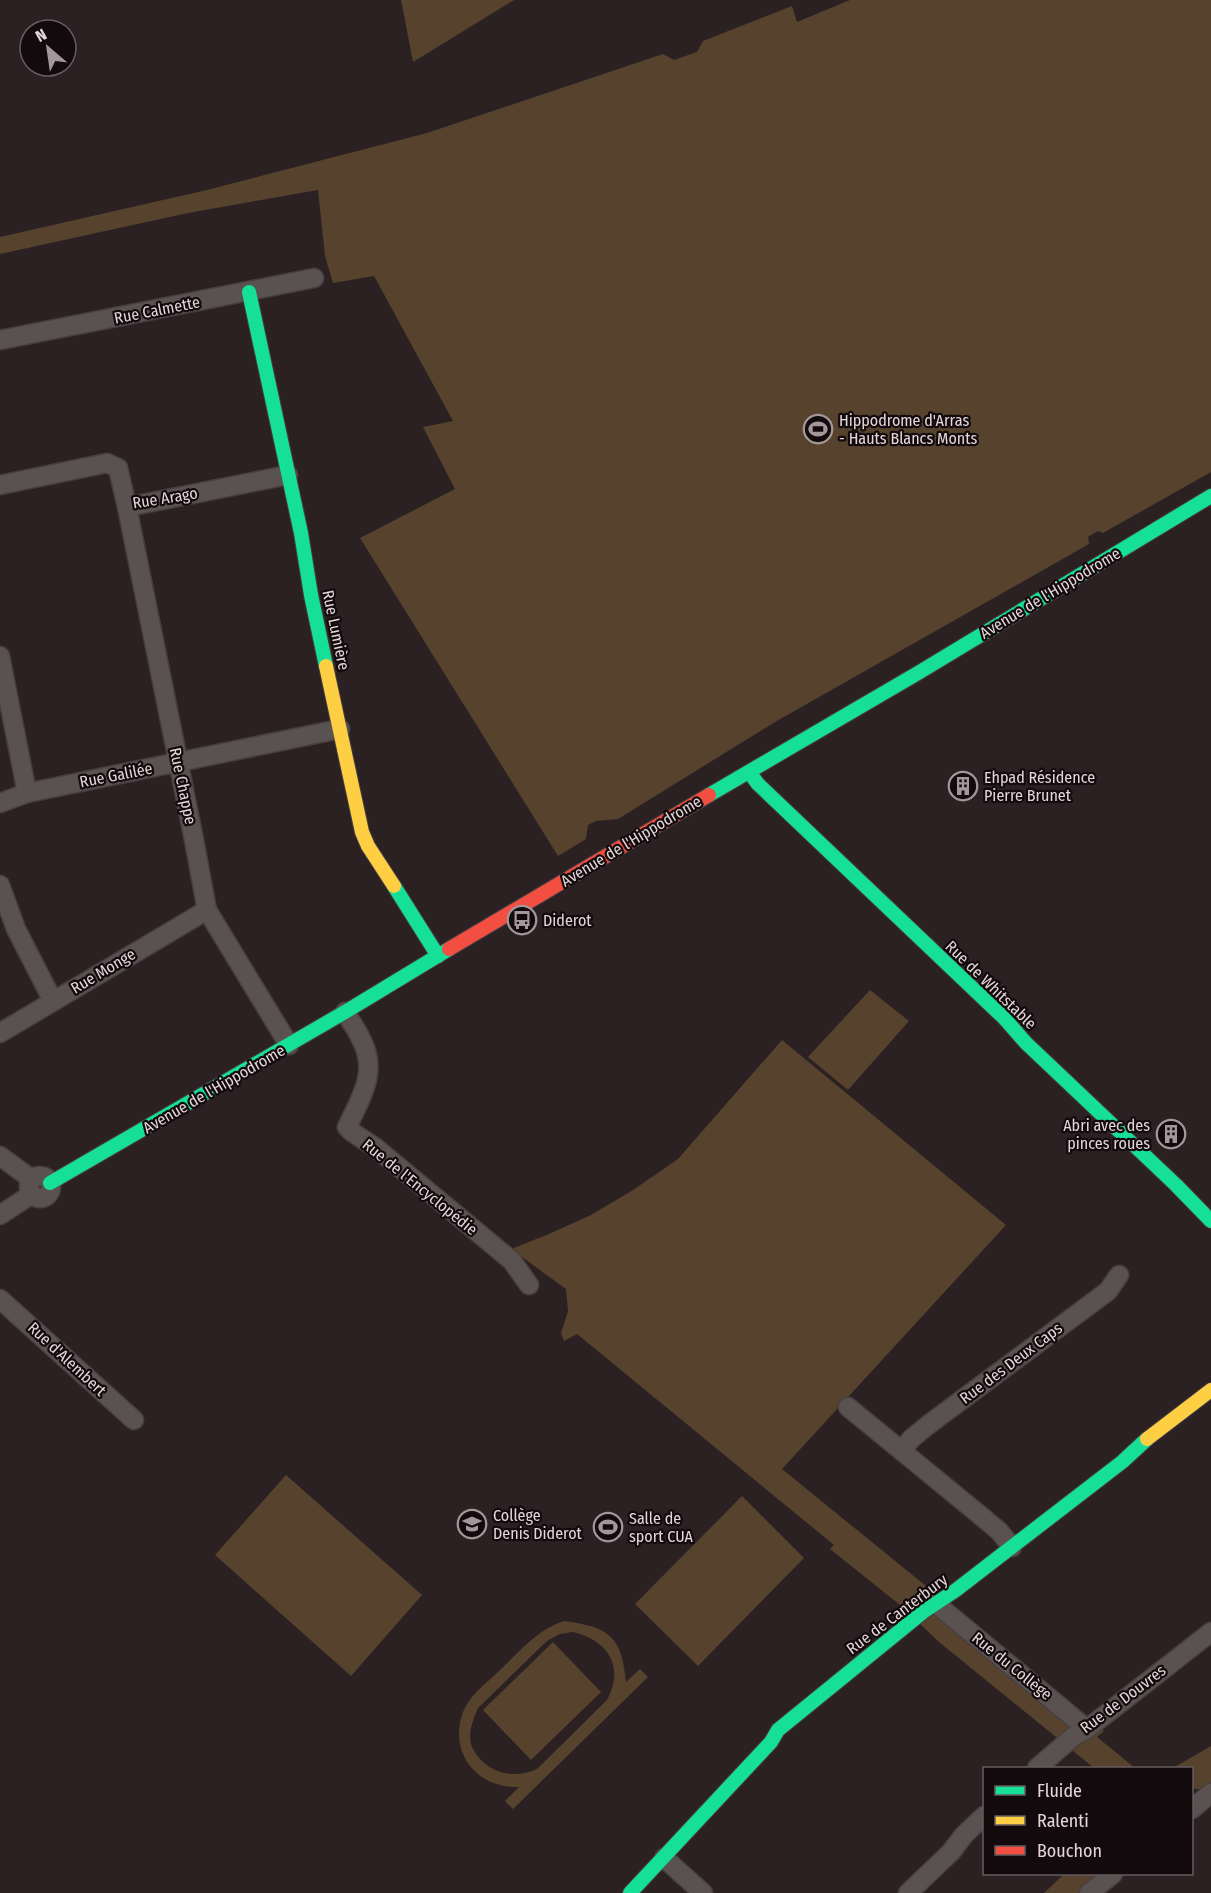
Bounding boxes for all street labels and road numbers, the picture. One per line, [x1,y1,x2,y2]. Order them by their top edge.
street label: Rue Calmette [113,292,202,328]
street label: Rue Arago [131,483,199,513]
street label: Avenue de l'Hippodrome [976,543,1124,643]
street label: Rue Lumière [318,588,354,672]
street label: Rue Chappe [166,746,200,826]
street label: Rue Galilée [78,759,154,791]
street label: Avenue de l'Hippodrome [557,791,705,891]
street label: Rue de Whitstable [942,937,1040,1033]
street label: Rue Monge [67,944,139,998]
street label: Avenue de l'Hippodrome [140,1041,288,1137]
street label: Rue de l'Encyclopédie [359,1135,481,1239]
street label: Rue d'Alembert [24,1318,111,1401]
street label: Rue des Deux Caps [956,1318,1066,1408]
street label: Rue de Canterbury [843,1569,952,1658]
street label: Rue du Collège [968,1628,1056,1704]
street label: Rue de Douvres [1077,1661,1170,1737]

